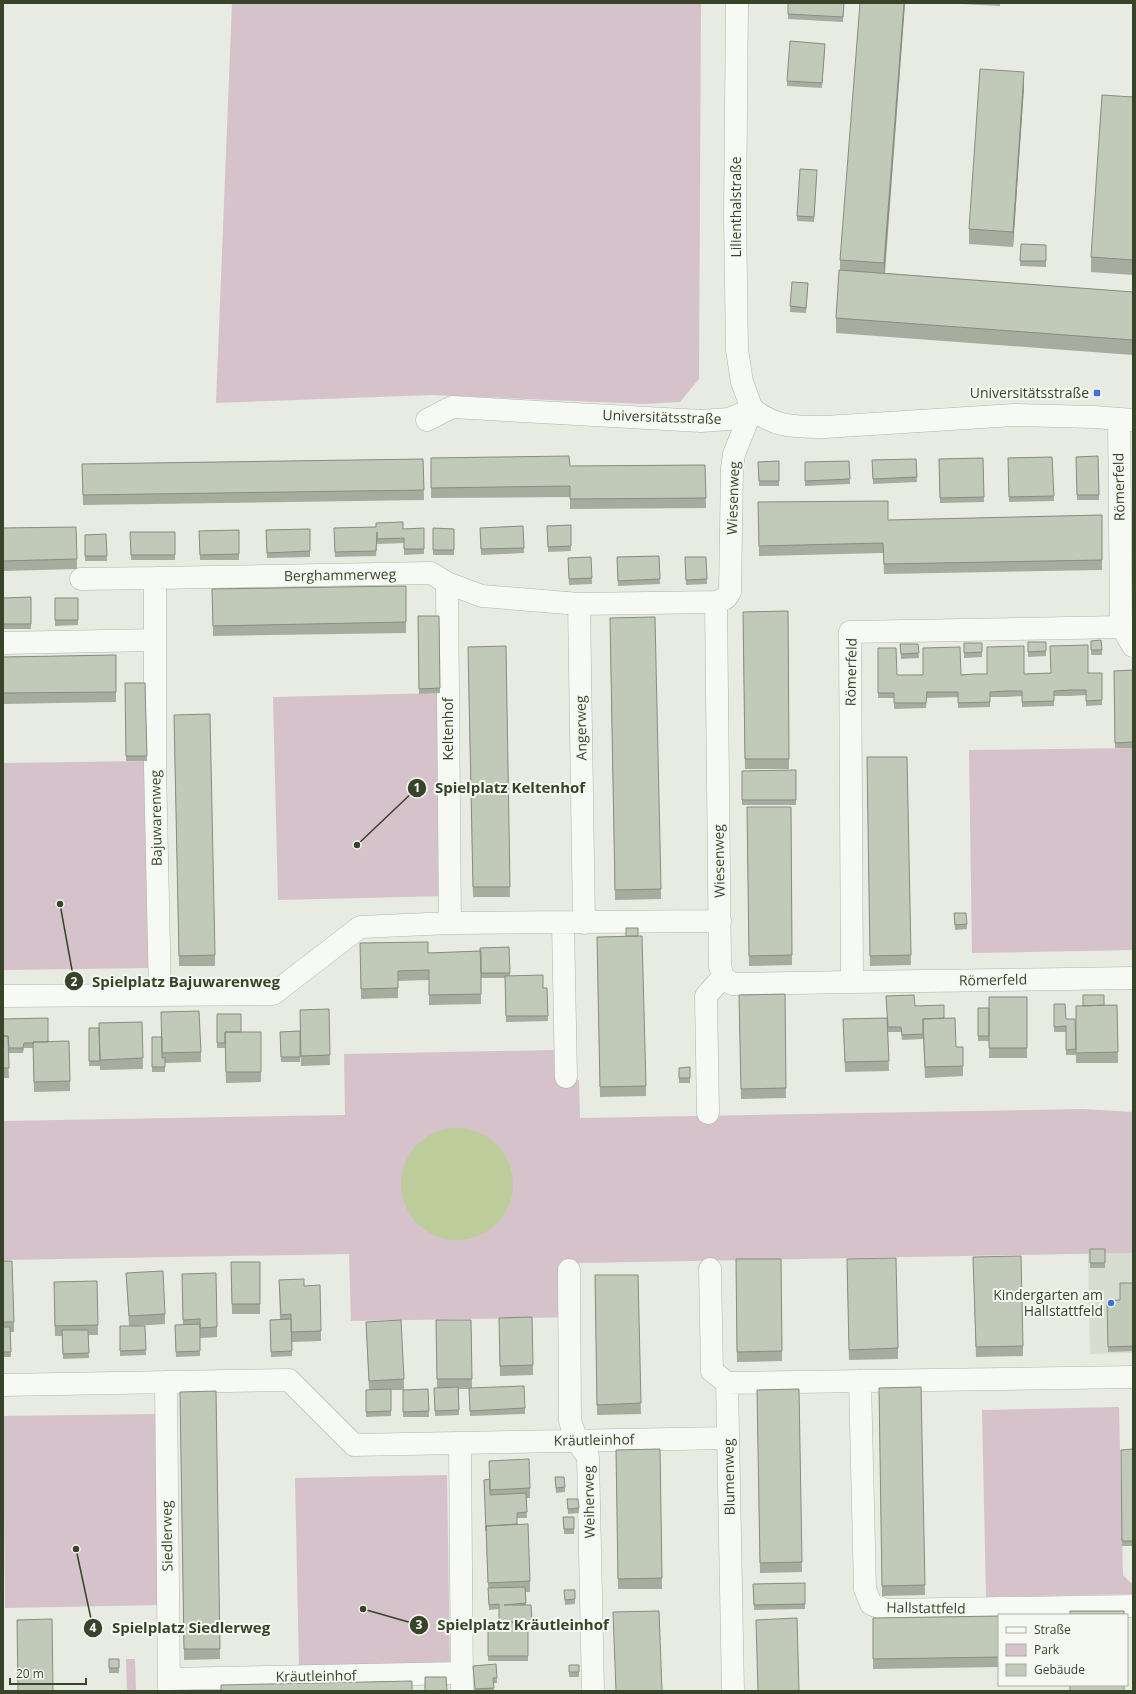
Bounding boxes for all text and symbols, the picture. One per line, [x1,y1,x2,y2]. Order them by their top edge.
street label: Lilienthalstraße [726,156,745,258]
place label: Universitätsstraße [970,383,1089,402]
marker: Universitätsstraße [1092,388,1102,398]
street label: Universitätsstraße [602,405,722,428]
street label: Römerfeld [1108,453,1129,521]
street label: Wiesenweg [722,460,743,535]
street label: Berghammerweg [284,564,397,585]
street label: Römerfeld [840,638,861,706]
street label: Angerweg [570,695,591,761]
street label: Keltenhof [438,696,457,761]
street label: Bajuwarenweg [145,769,166,866]
callout: Spielplatz Keltenhof [407,775,593,802]
text: Spielplatz Keltenhof [435,777,586,797]
text: 1 [414,779,420,796]
street label: Wiesenweg [708,824,729,898]
callout: Spielplatz Bajuwarenweg [64,968,288,995]
street label: Römerfeld [959,969,1027,990]
text: Spielplatz Bajuwarenweg [92,971,280,991]
text: 2 [71,973,78,990]
place label: Kindergarten am Hallstattfeld [993,1285,1103,1320]
marker: Kindergarten am Hallstattfeld [1106,1298,1116,1308]
street label: Kräutleinhof [553,1429,636,1450]
street label: Blumenweg [718,1438,739,1516]
street label: Weiherweg [578,1465,599,1539]
street label: Siedlerweg [156,1500,177,1572]
street label: Hallstattfeld [886,1597,966,1618]
callout: Spielplatz Kräutleinhof [409,1611,617,1638]
callout: Spielplatz Siedlerweg [83,1614,278,1641]
text: Spielplatz Kräutleinhof [437,1614,610,1634]
legend [998,1614,1128,1686]
text: 3 [416,1616,423,1633]
text: Spielplatz Siedlerweg [112,1617,271,1637]
text: 4 [90,1619,97,1636]
text: Straße [1034,1621,1071,1638]
text: Park [1034,1641,1060,1658]
scale bar [10,1660,86,1686]
text: Gebäude [1034,1661,1085,1678]
text: 20 m [16,1665,44,1682]
street label: Kräutleinhof [275,1665,358,1686]

